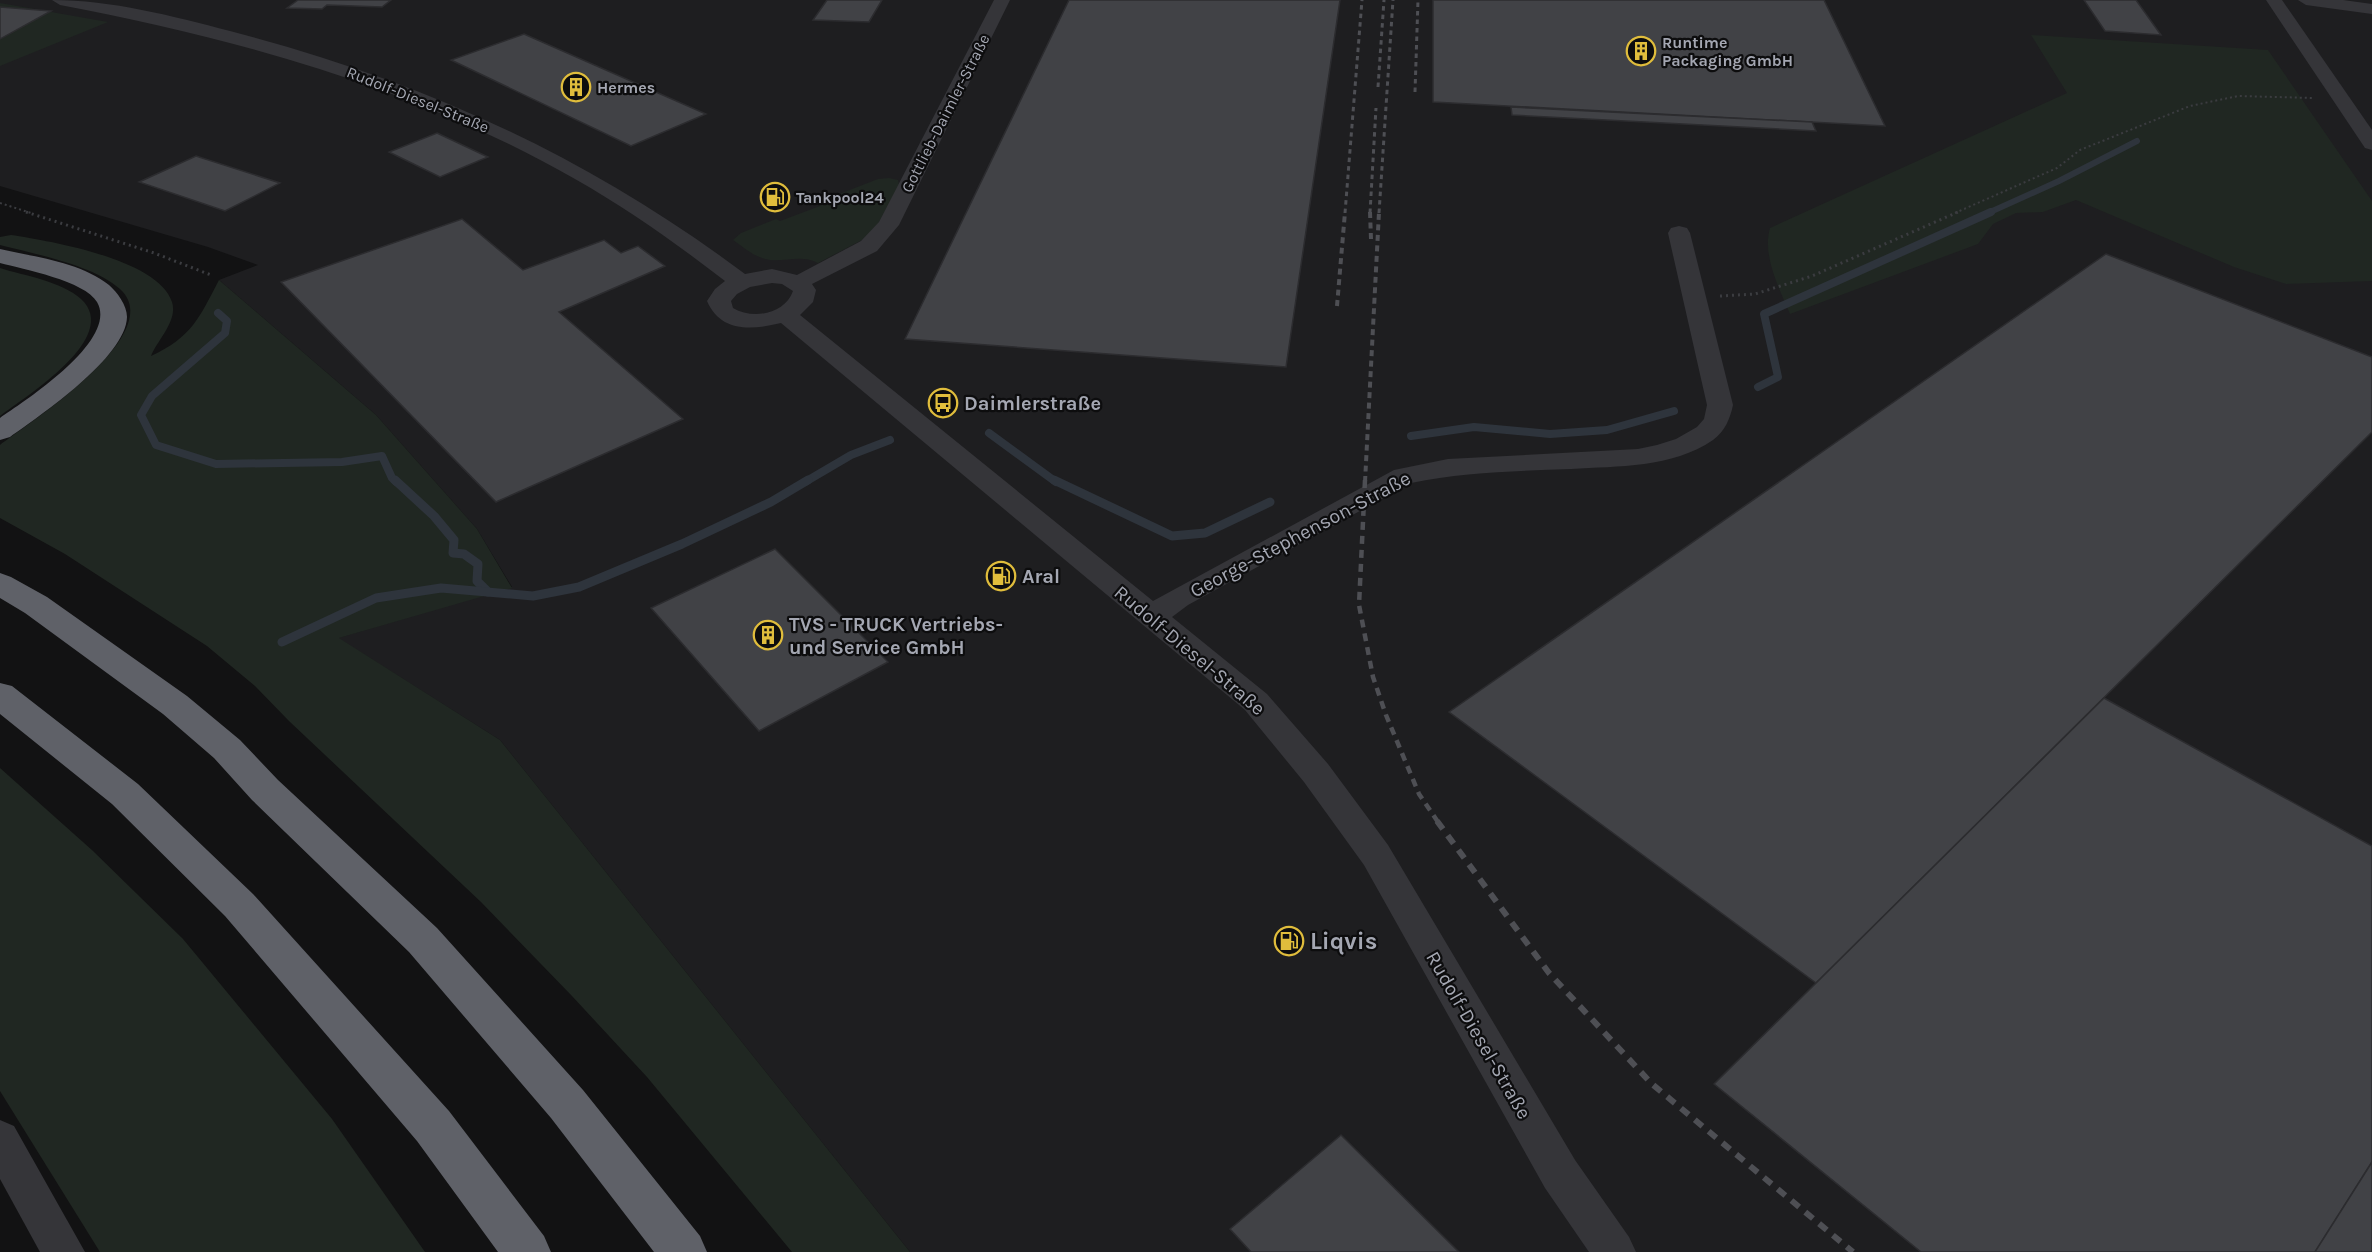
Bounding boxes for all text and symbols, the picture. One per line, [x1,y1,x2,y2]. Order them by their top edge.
street label: Gottlieb-Daimler-Straße [897,31,994,196]
place label: Runtime Packaging GmbH [1662,33,1793,70]
building icon: Runtime Packaging GmbH [1625,35,1657,67]
street label: Rudolf-Diesel-Straße [344,62,492,137]
building icon: Hermes [560,71,592,103]
place label: Hermes [597,78,655,97]
fuel station icon: Tankpool24 [759,181,791,213]
place label: Tankpool24 [796,188,884,207]
bus stop icon: Daimlerstraße [927,387,959,419]
place label: Daimlerstraße [964,392,1101,415]
street label: George-Stephenson-Straße [1186,466,1414,602]
fuel station icon: Aral [985,560,1017,592]
place label: Aral [1022,565,1060,588]
street label: Rudolf-Diesel-Straße [1110,581,1270,720]
place label: TVS - TRUCK Vertriebs- und Service GmbH [789,613,1003,659]
building icon: TVS - TRUCK Vertriebs- und Service GmbH [752,619,784,651]
fuel station icon: Liqvis [1273,925,1305,957]
place label: Liqvis [1310,927,1377,955]
street label: Rudolf-Diesel-Straße [1421,947,1536,1123]

